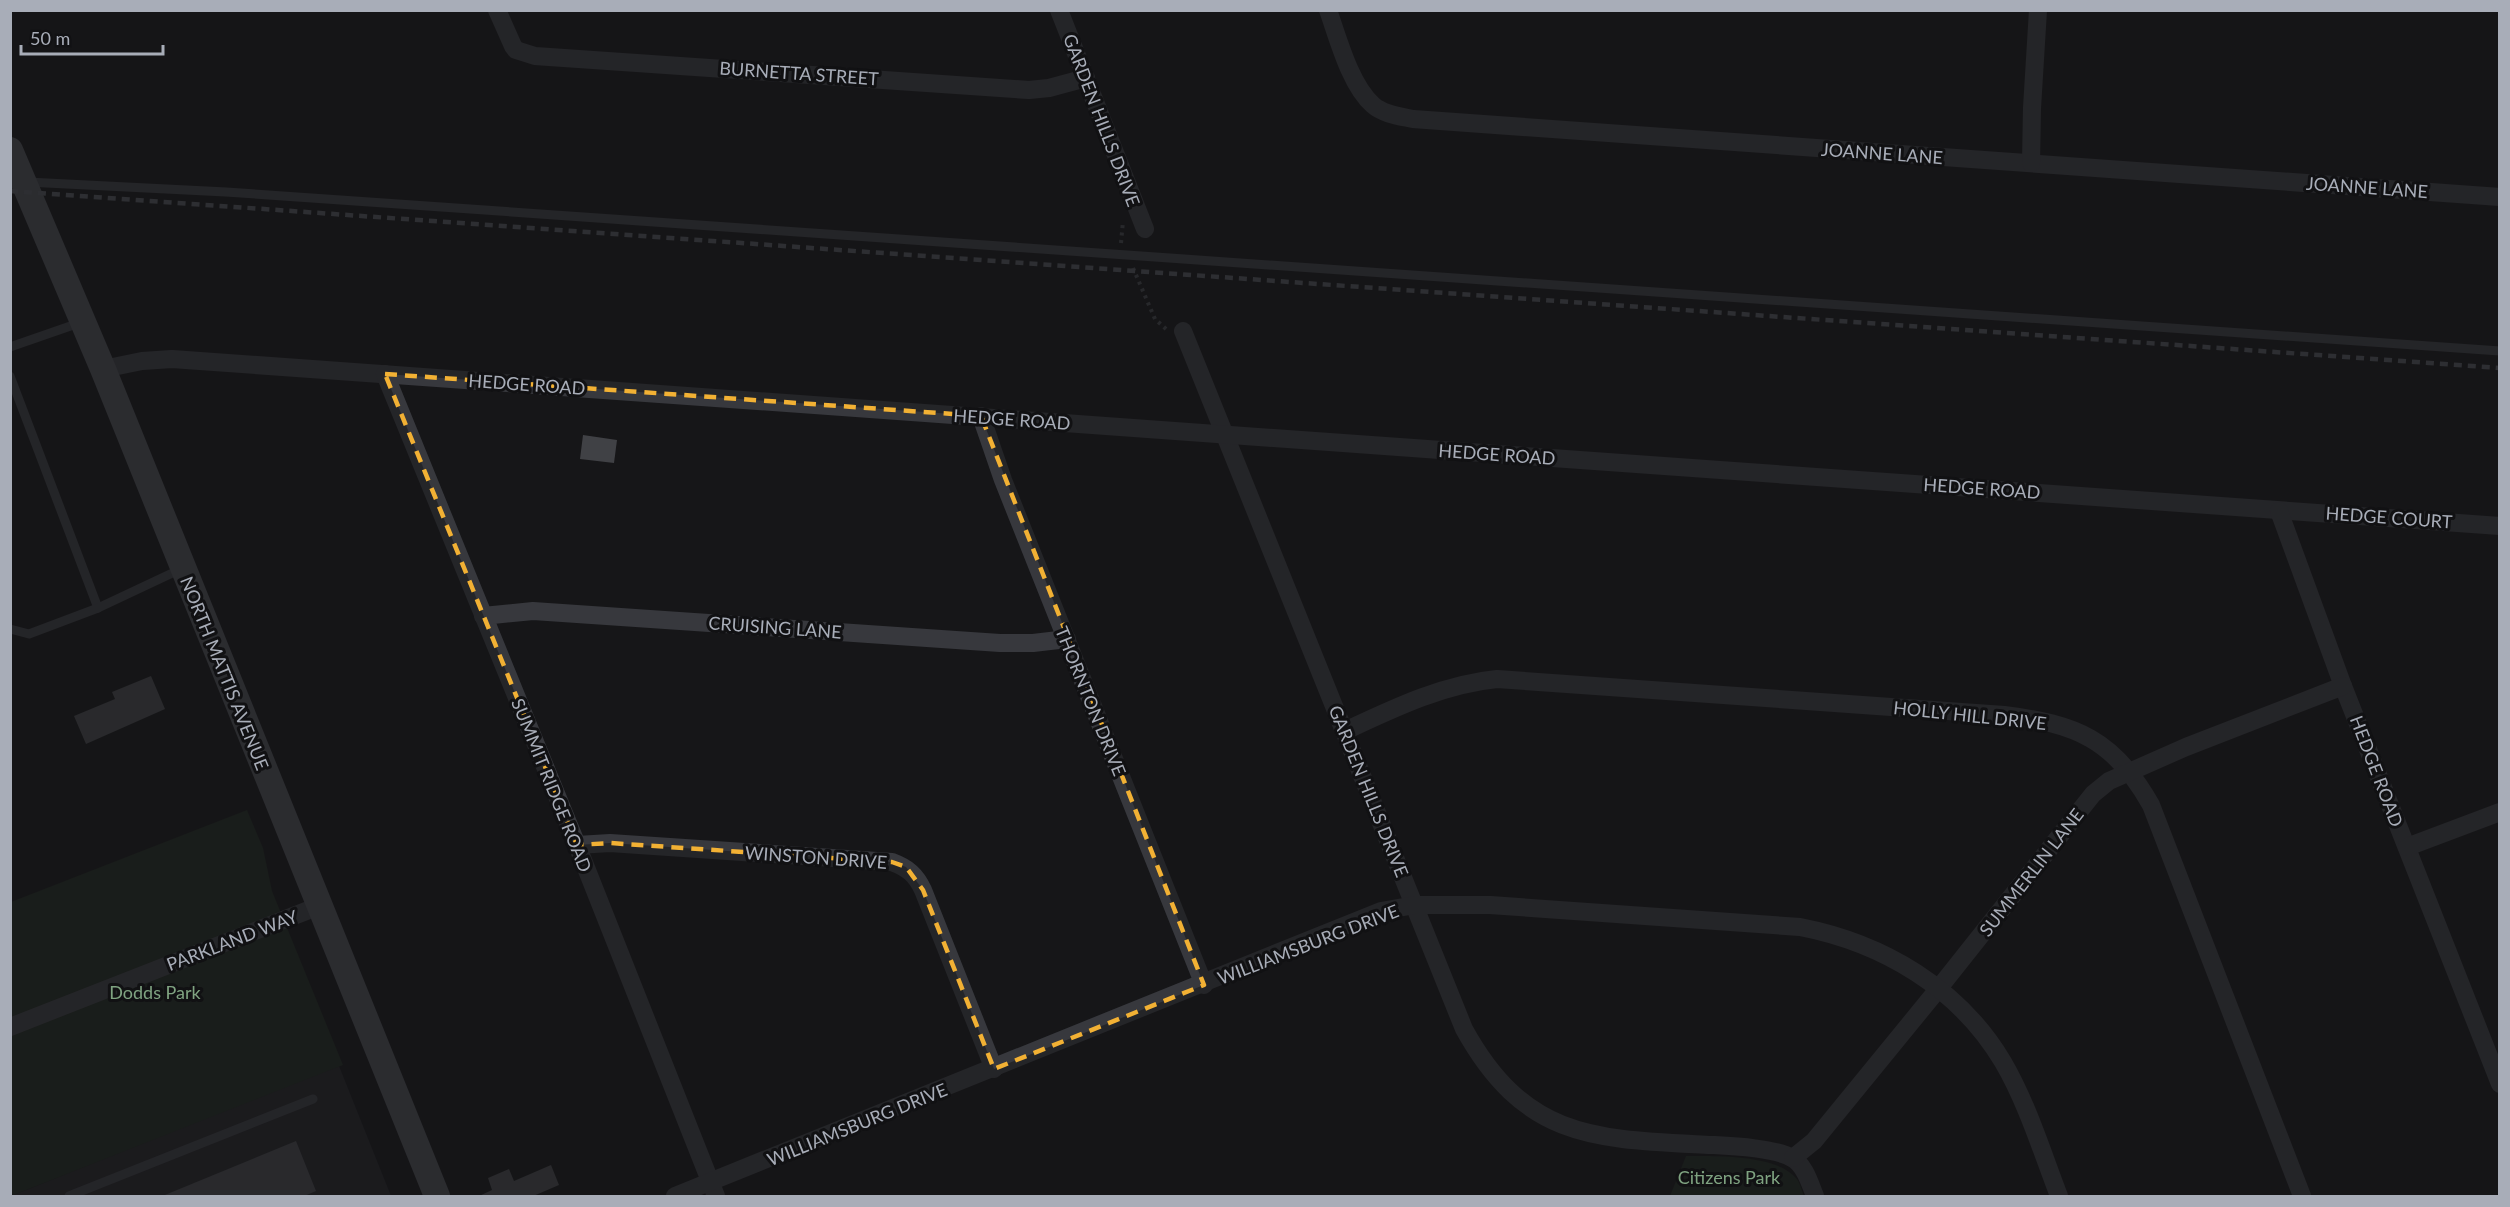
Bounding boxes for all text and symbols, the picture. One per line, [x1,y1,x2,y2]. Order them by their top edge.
scale bar [21,18,164,56]
text: 50 m [30,27,70,49]
street label: GARDEN HILLS DRIVE [1059,31,1145,209]
street label: BURNETTA STREET [719,56,880,90]
street label: JOANNE LANE [1820,138,1944,168]
street label: JOANNE LANE [2305,172,2429,202]
street label: HEDGE ROAD [468,369,586,399]
street label: HEDGE ROAD [953,404,1071,434]
street label: HEDGE ROAD [1438,439,1556,469]
street label: HEDGE ROAD [1923,473,2041,503]
street label: HEDGE COURT [2325,502,2453,532]
street label: NORTH MATTIS AVENUE [176,573,274,773]
street label: CRUISING LANE [708,611,842,643]
street label: THORNTON DRIVE [1051,623,1131,779]
street label: SUMMIT RIDGE ROAD [507,695,597,875]
street label: HOLLY HILL DRIVE [1892,696,2048,734]
street label: GARDEN HILLS DRIVE [1324,702,1414,880]
street label: HEDGE ROAD [2346,712,2408,830]
street label: SUMMERLIN LANE [1974,804,2088,940]
street label: WINSTON DRIVE [744,841,888,873]
street label: WILLIAMSBURG DRIVE [1214,899,1402,989]
street label: PARKLAND WAY [163,905,301,975]
park label: Dodds Park [109,981,202,1003]
street label: WILLIAMSBURG DRIVE [764,1078,950,1170]
park label: Citizens Park [1678,1166,1781,1188]

